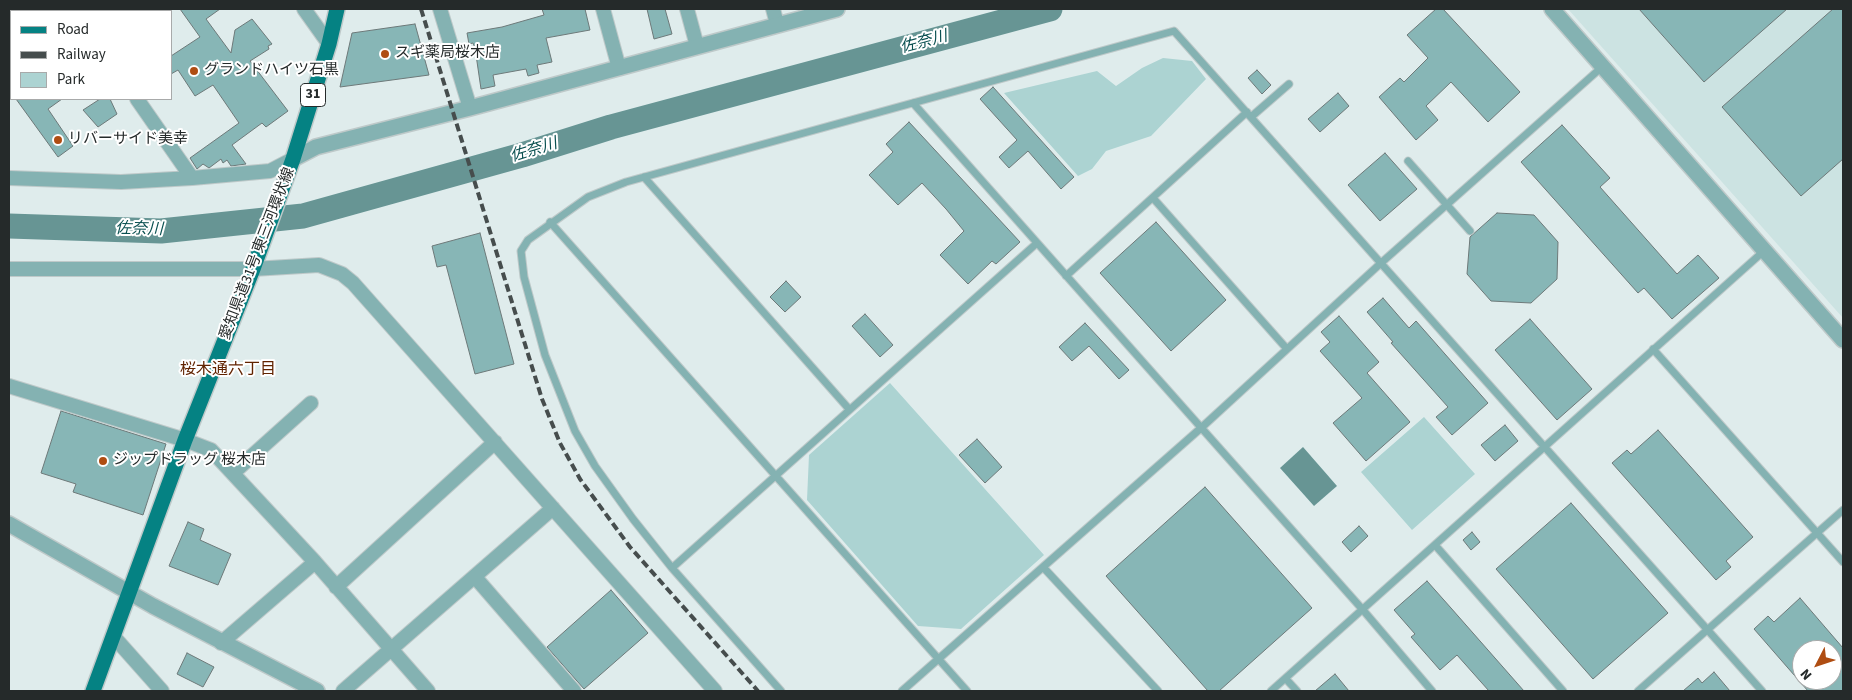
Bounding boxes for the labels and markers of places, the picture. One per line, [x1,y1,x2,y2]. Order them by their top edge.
place label: スギ薬局桜木店 [395,45,500,63]
marker: スギ薬局桜木店 [379,48,391,60]
place label: グランドハイツ石黒 [204,62,339,80]
marker: グランドハイツ石黒 [188,65,200,77]
place label: リバーサイド美幸 [68,131,188,149]
marker: リバーサイド美幸 [52,134,64,146]
place label: ジップドラッグ 桜木店 [113,452,266,470]
marker: ジップドラッグ 桜木店 [97,455,109,467]

